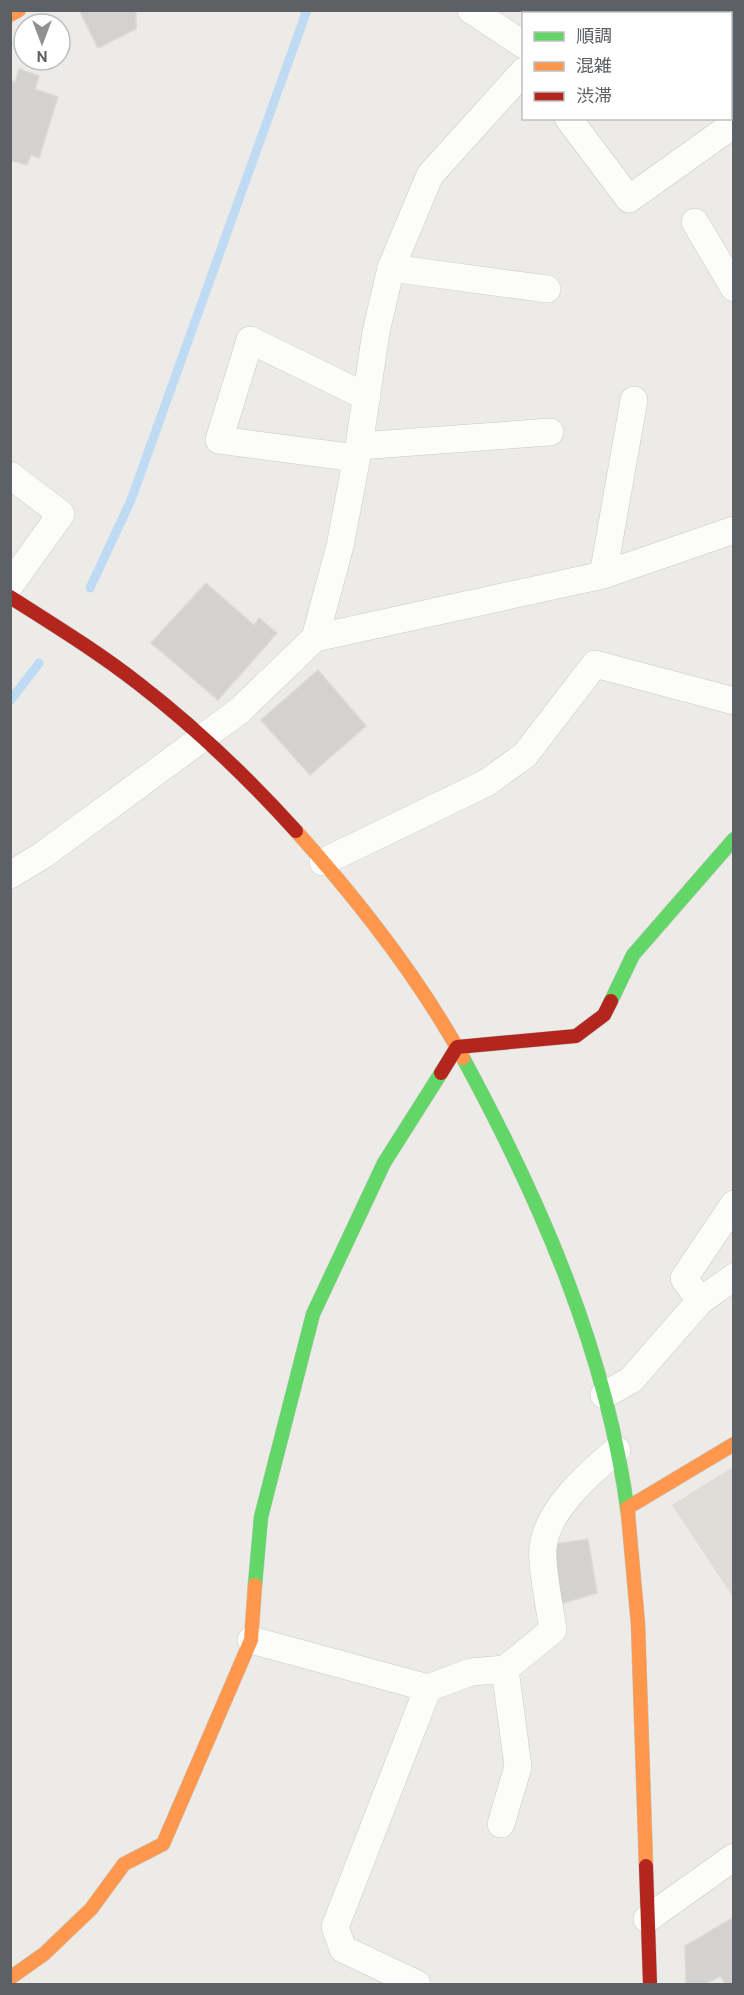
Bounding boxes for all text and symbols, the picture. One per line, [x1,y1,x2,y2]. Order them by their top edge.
north arrow [12,12,72,72]
legend [522,12,732,120]
text: 順調 [576,25,612,47]
text: N [36,47,48,66]
text: 混雑 [576,55,612,77]
text: 渋滞 [576,85,612,107]

